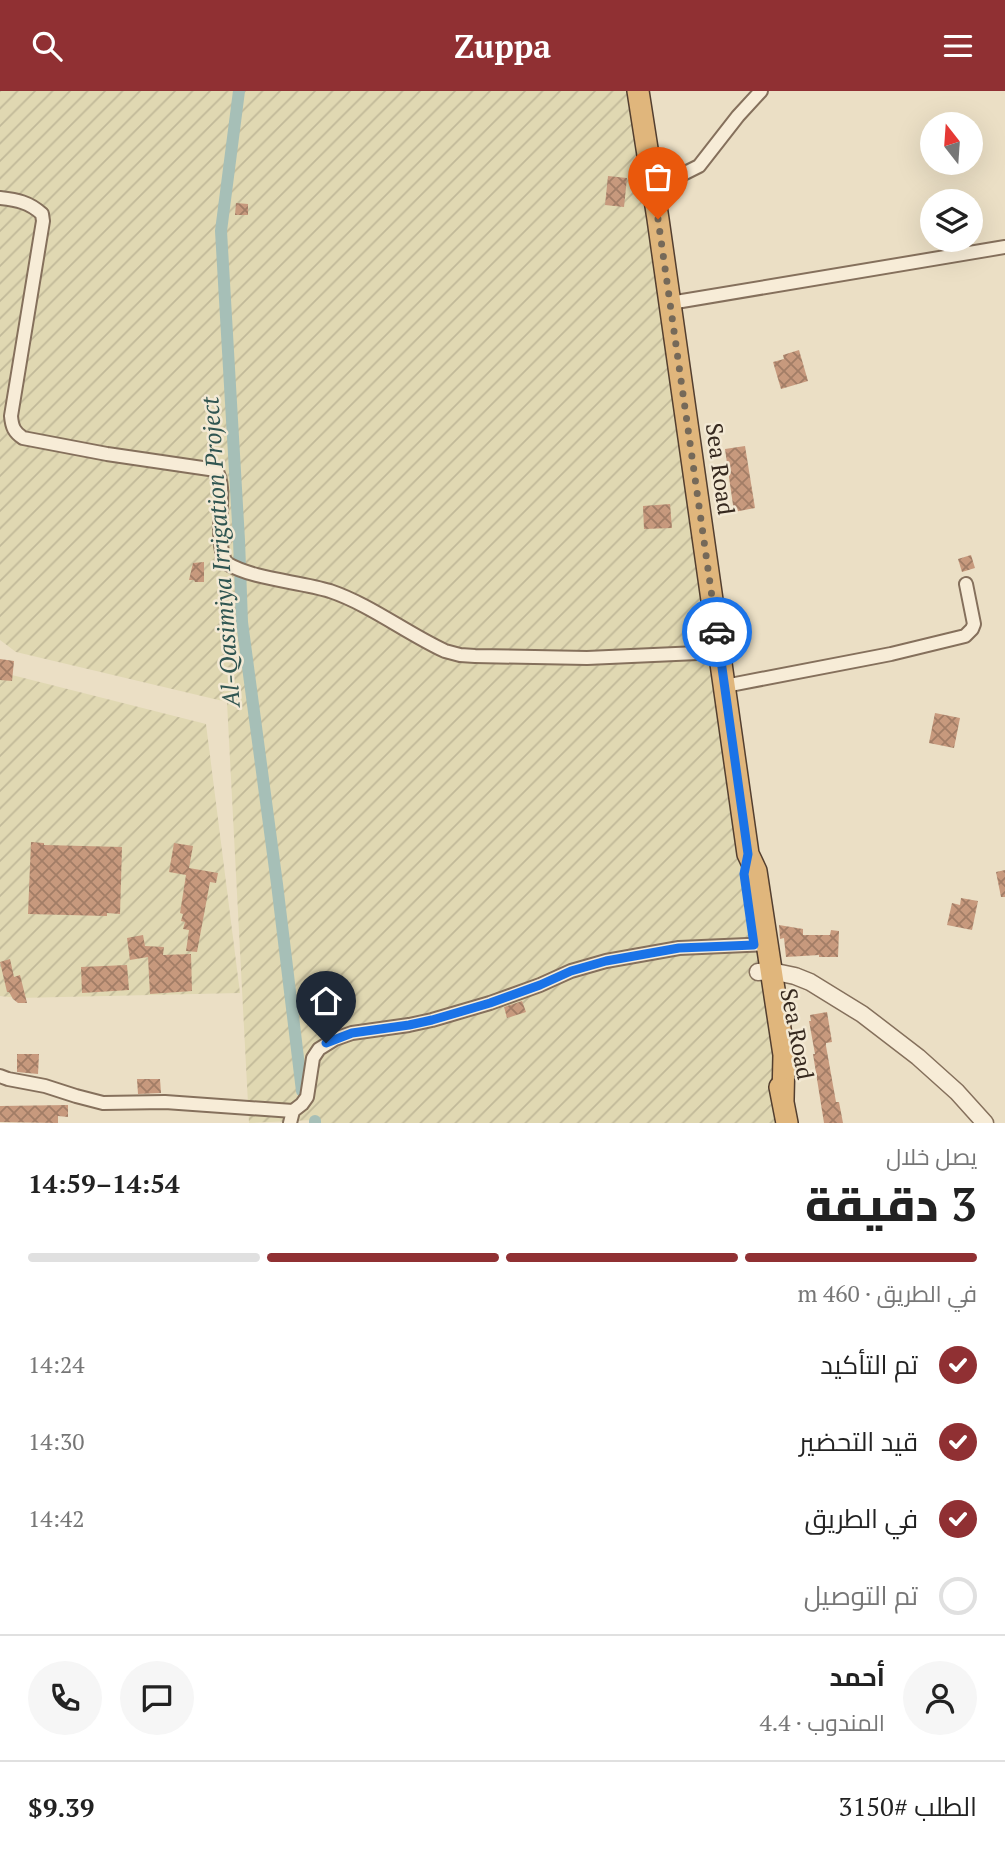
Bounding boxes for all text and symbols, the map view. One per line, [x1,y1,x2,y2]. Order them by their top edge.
text: Zuppa [454,25,551,67]
icon: search [28,27,66,65]
icon: menu [939,27,977,65]
north arrow [920,112,984,175]
map controls [920,112,983,252]
pin [628,147,688,219]
icon: bag [639,158,677,196]
button: layers [920,189,983,252]
water label: Al-Qasimiya Irrigation Project [193,395,247,710]
street label: Sea Road [699,421,742,517]
courier [682,597,752,667]
icon: car [698,613,736,651]
pin [296,971,356,1043]
icon: home [307,982,345,1020]
street label: Sea Road [773,986,822,1082]
text: يصل خلال [886,1141,977,1172]
text: 14:54–14:59 [28,1166,180,1200]
text: 3 دقيقة [805,1173,977,1234]
text: في الطريق · 460 m [798,1278,977,1309]
icon: check [939,1346,977,1384]
text: تم التأكيد [820,1347,918,1381]
text: 14:24 [28,1349,85,1380]
icon: check [939,1423,977,1461]
text: قيد التحضير [799,1424,918,1458]
text: 14:30 [28,1426,85,1457]
icon: check [939,1500,977,1538]
text: في الطريق [804,1501,918,1535]
text: 14:42 [28,1503,85,1534]
text: تم التوصيل [804,1578,918,1612]
text: أحمد [829,1659,885,1693]
button: phone [28,1661,102,1735]
button: chat [120,1661,194,1735]
button: person [903,1661,977,1735]
text: المندوب · 4.4 [760,1707,885,1738]
text: الطلب #3150 [839,1789,977,1823]
text: $9.39 [28,1790,94,1824]

